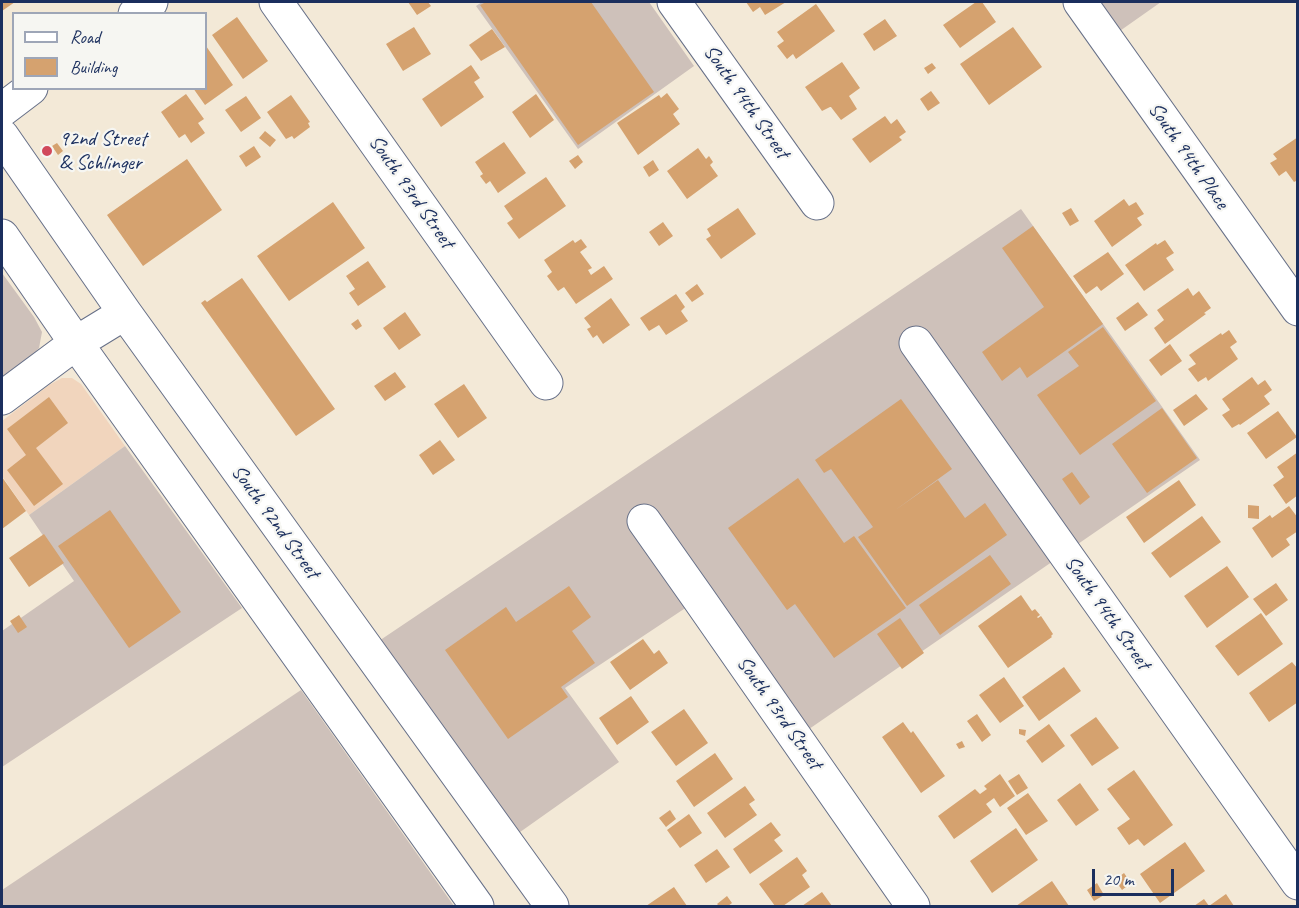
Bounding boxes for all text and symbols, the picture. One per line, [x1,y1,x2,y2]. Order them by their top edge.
legend [12,12,207,90]
text: Road [70,26,100,48]
street label: South 94th Street [698,40,794,164]
text: Building [70,56,117,78]
street label: South 94th Place [1142,98,1234,214]
place label: 92nd Street & Schlinger [59,126,146,176]
street label: South 93rd Street [363,131,459,253]
marker: 92nd Street & Schlinger [40,144,54,158]
street label: South 92nd Street [225,460,325,584]
street label: South 94th Street [1059,551,1155,675]
street label: South 93rd Street [731,652,827,774]
scale bar [1095,857,1178,895]
text: 20 m [1103,868,1134,890]

